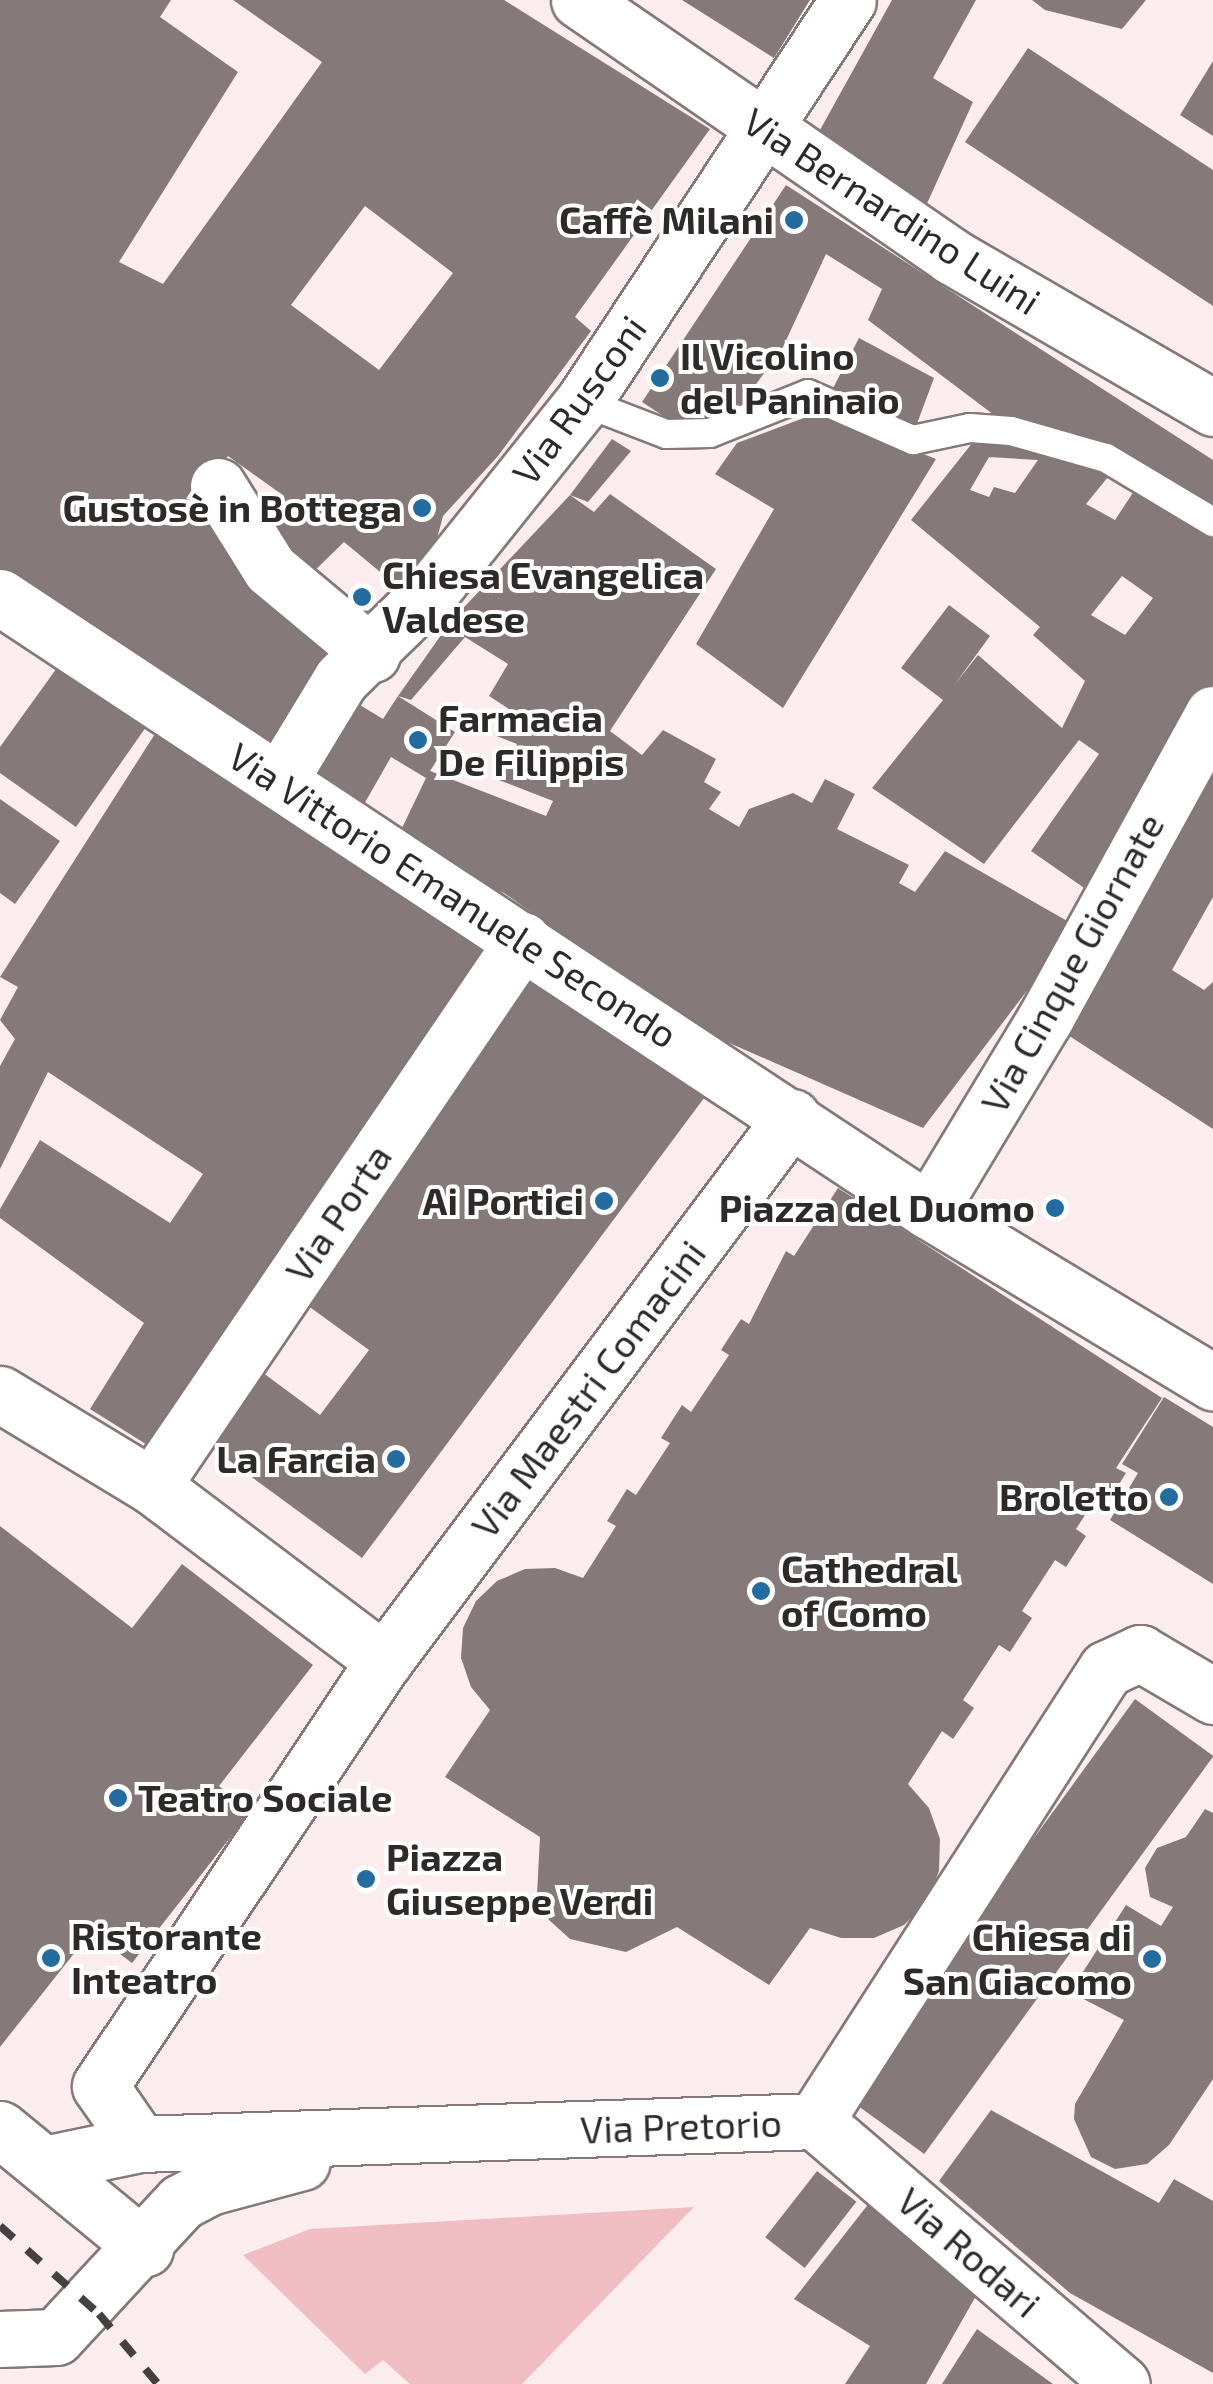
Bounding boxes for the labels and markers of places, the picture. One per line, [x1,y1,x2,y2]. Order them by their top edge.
place label: Caffè Milani [559,197,774,243]
marker: Caffè Milani [783,209,805,231]
place label: Il Vicolino del Paninaio [680,333,900,422]
marker: Il Vicolino del Paninaio [649,367,671,389]
place label: Gustosè in Bottega [63,485,402,531]
marker: Gustosè in Bottega [411,497,433,519]
place label: Chiesa Evangelica Valdese [382,552,704,642]
marker: Chiesa Evangelica Valdese [351,586,373,608]
place label: Farmacia De Filippis [438,695,624,784]
marker: Farmacia De Filippis [407,729,429,751]
place label: Ai Portici [423,1178,584,1224]
place label: Piazza del Duomo [718,1185,1035,1231]
marker: Ai Portici [593,1190,615,1212]
marker: Piazza del Duomo [1044,1197,1066,1219]
place label: La Farcia [216,1436,376,1482]
marker: La Farcia [385,1448,407,1470]
place label: Broletto [999,1474,1149,1520]
marker: Broletto [1158,1486,1180,1508]
place label: Cathedral of Como [781,1546,958,1636]
marker: Cathedral of Como [750,1580,772,1602]
place label: Teatro Sociale [138,1775,392,1821]
marker: Teatro Sociale [107,1787,129,1809]
place label: Piazza Giuseppe Verdi [386,1834,654,1924]
marker: Piazza Giuseppe Verdi [355,1868,377,1890]
place label: Ristorante Inteatro [71,1913,262,2002]
place label: Chiesa di San Giacomo [903,1914,1132,2004]
marker: Ristorante Inteatro [40,1947,62,1969]
marker: Chiesa di San Giacomo [1141,1948,1163,1970]

